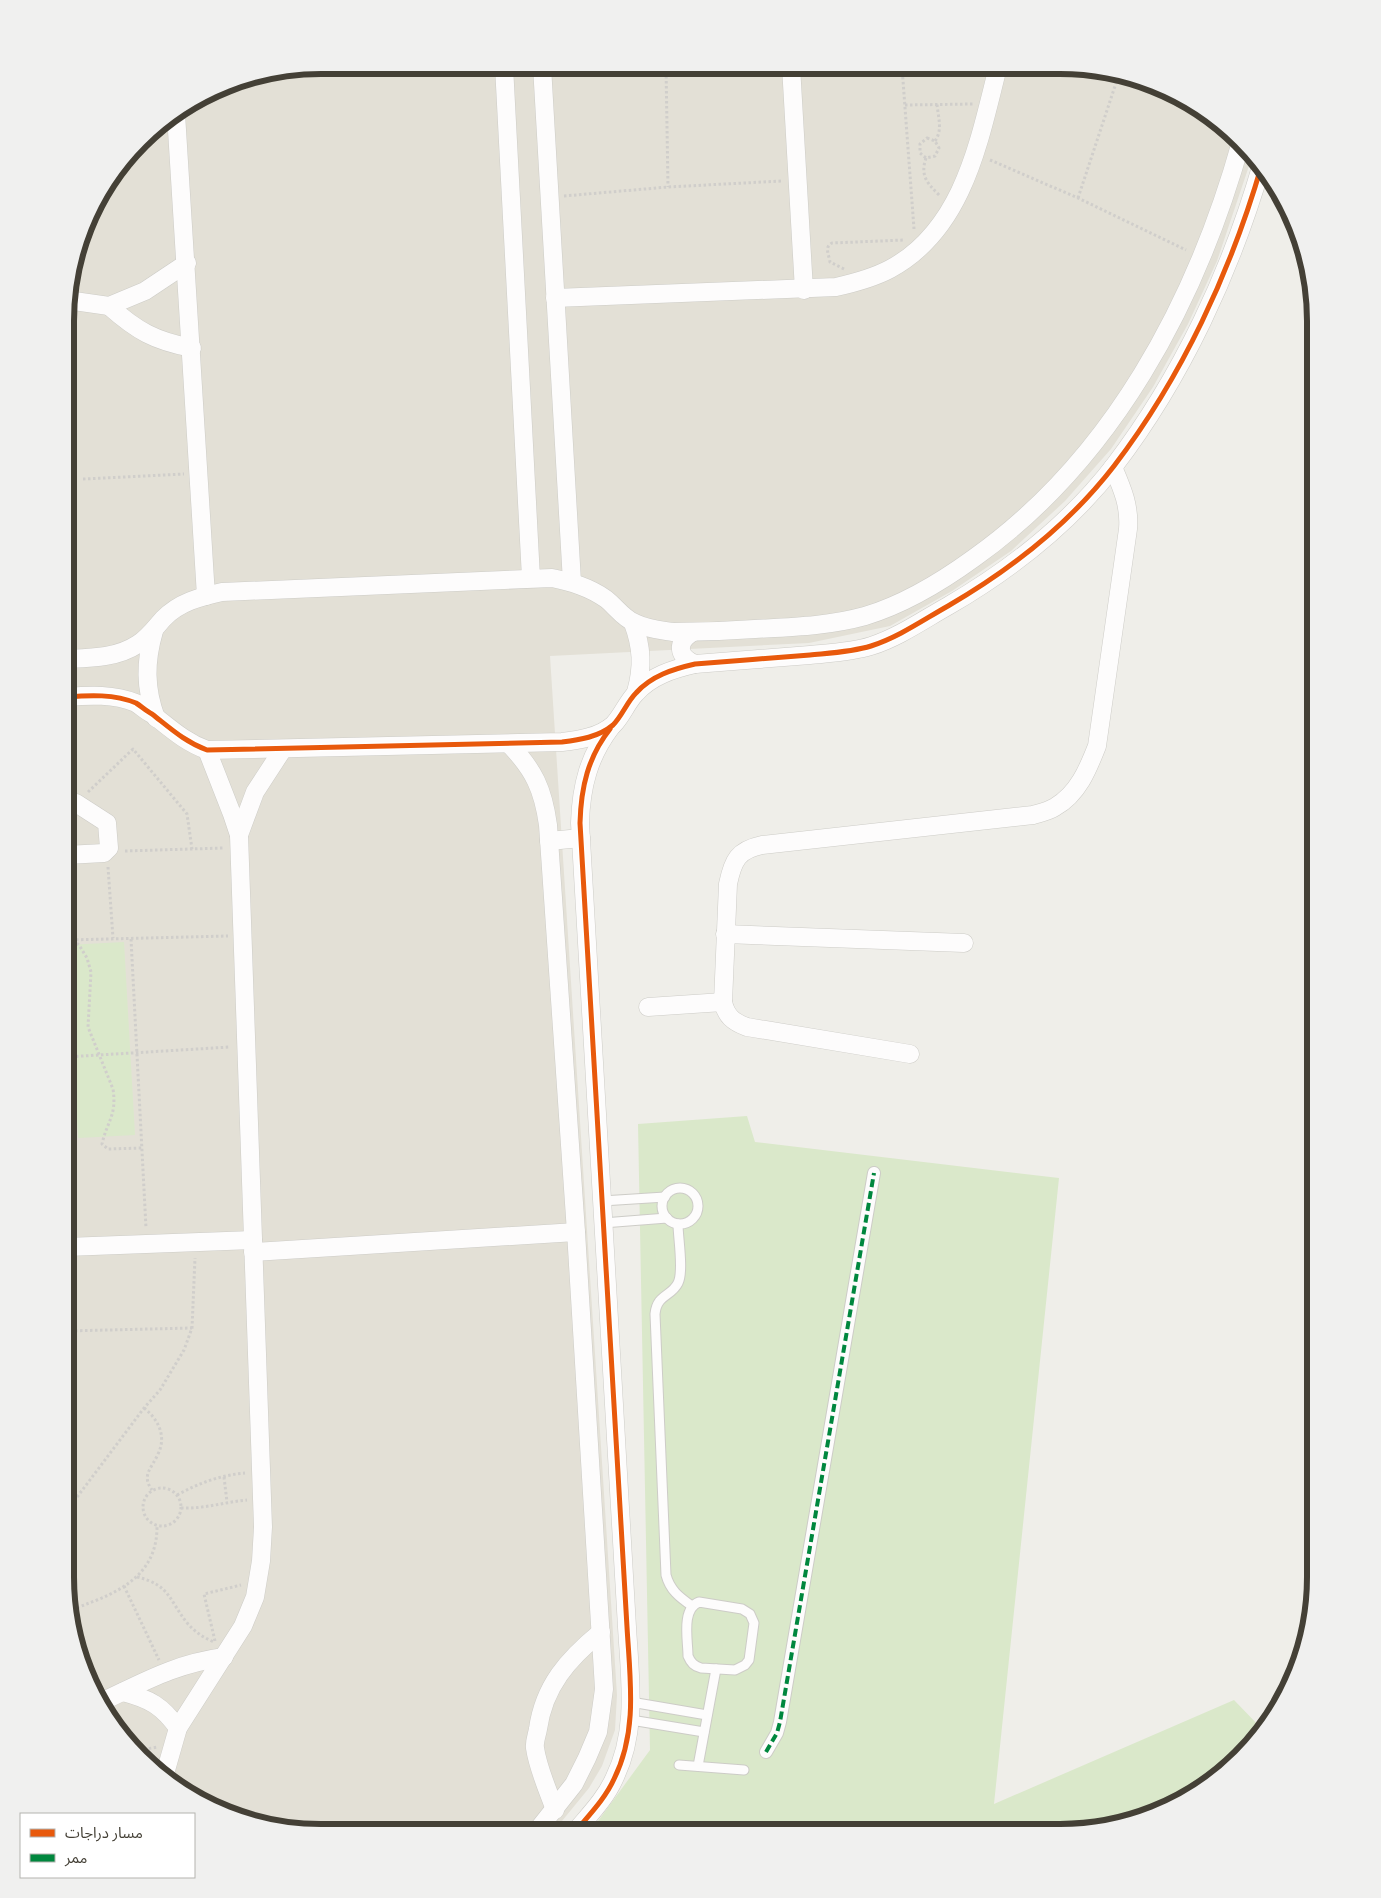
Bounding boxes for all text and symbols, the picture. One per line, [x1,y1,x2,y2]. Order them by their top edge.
legend [20,1813,195,1878]
text: مسار دراجات [65,1823,143,1842]
text: ممر [64,1848,88,1867]

